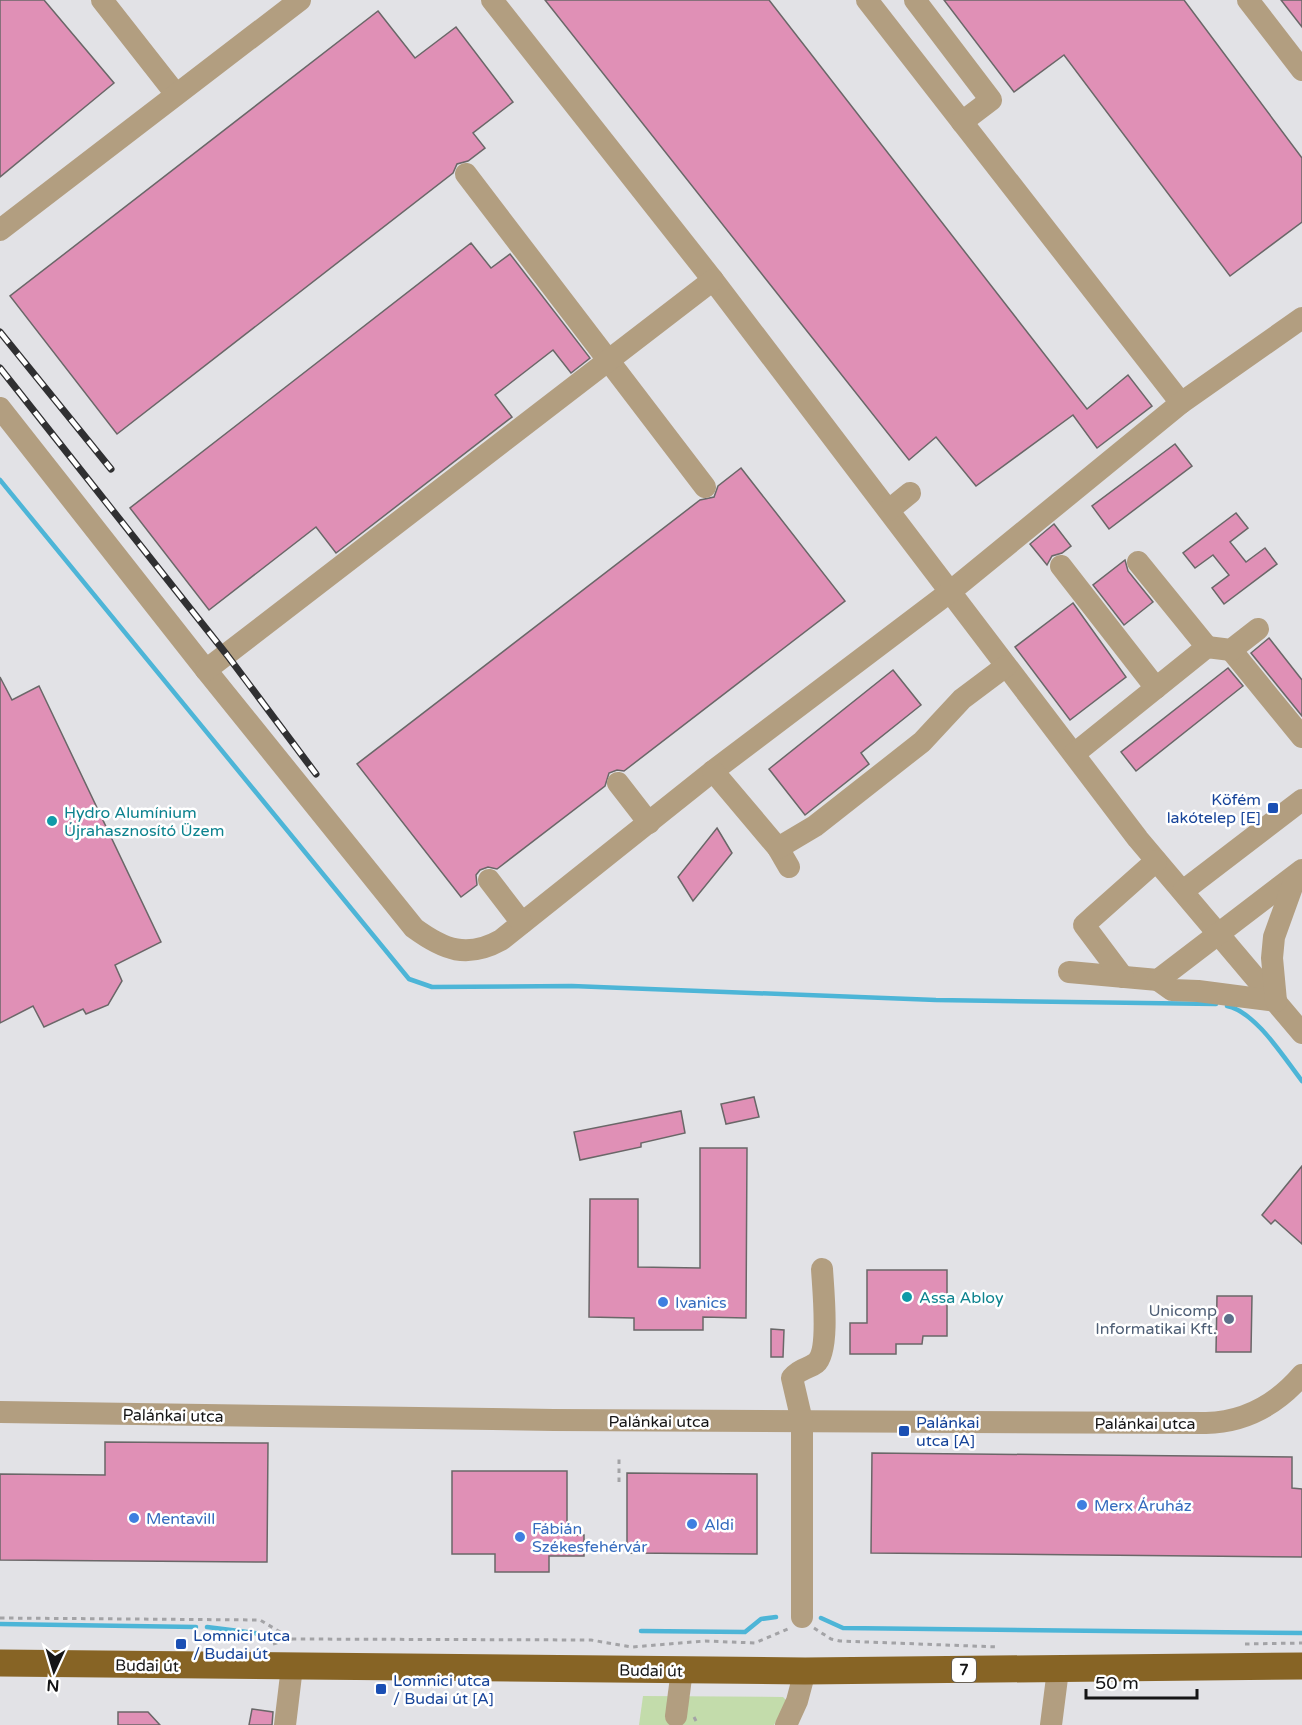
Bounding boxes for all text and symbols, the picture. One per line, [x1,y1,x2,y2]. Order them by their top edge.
place label: Köfém lakótelep [E] [1167,790,1261,828]
marker: Köfém lakótelep [E] [1266,801,1280,815]
place label: Hydro Alumínium Újrahasznosító Üzem [64,803,224,841]
marker: Hydro Alumínium Újrahasznosító Üzem [45,814,59,828]
place label: Assa Abloy [919,1288,1004,1308]
marker: Assa Abloy [900,1290,914,1304]
place label: Ivanics [675,1293,727,1313]
marker: Ivanics [656,1295,670,1309]
place label: Unicomp Informatikai Kft. [1095,1301,1217,1339]
marker: Unicomp Informatikai Kft. [1222,1312,1236,1326]
street label: Palánkai utca [122,1405,224,1427]
street label: Palánkai utca [608,1412,710,1432]
place label: Palánkai utca [A] [916,1413,980,1451]
street label: Palánkai utca [1094,1414,1196,1434]
marker: Palánkai utca [A] [897,1424,911,1438]
place label: Merx Áruház [1094,1496,1192,1516]
marker: Merx Áruház [1075,1498,1089,1512]
place label: Mentavill [146,1509,215,1529]
marker: Mentavill [127,1511,141,1525]
place label: Aldi [704,1515,734,1535]
marker: Aldi [685,1517,699,1531]
place label: Fábián Székesfehérvár [532,1519,648,1557]
marker: Fábián Székesfehérvár [513,1530,527,1544]
place label: Lomnici utca / Budai út [193,1626,290,1664]
marker: Lomnici utca / Budai út [174,1637,188,1651]
north arrow [24,1641,84,1701]
street label: Budai út [115,1655,179,1677]
road number: 7 [952,1658,976,1682]
street label: Budai út [619,1660,683,1682]
scale bar [1086,1662,1197,1700]
place label: Lomnici utca / Budai út [A] [393,1671,494,1709]
text: 50 m [1095,1672,1139,1694]
text: N [46,1675,60,1695]
marker: Lomnici utca / Budai út [A] [374,1682,388,1696]

